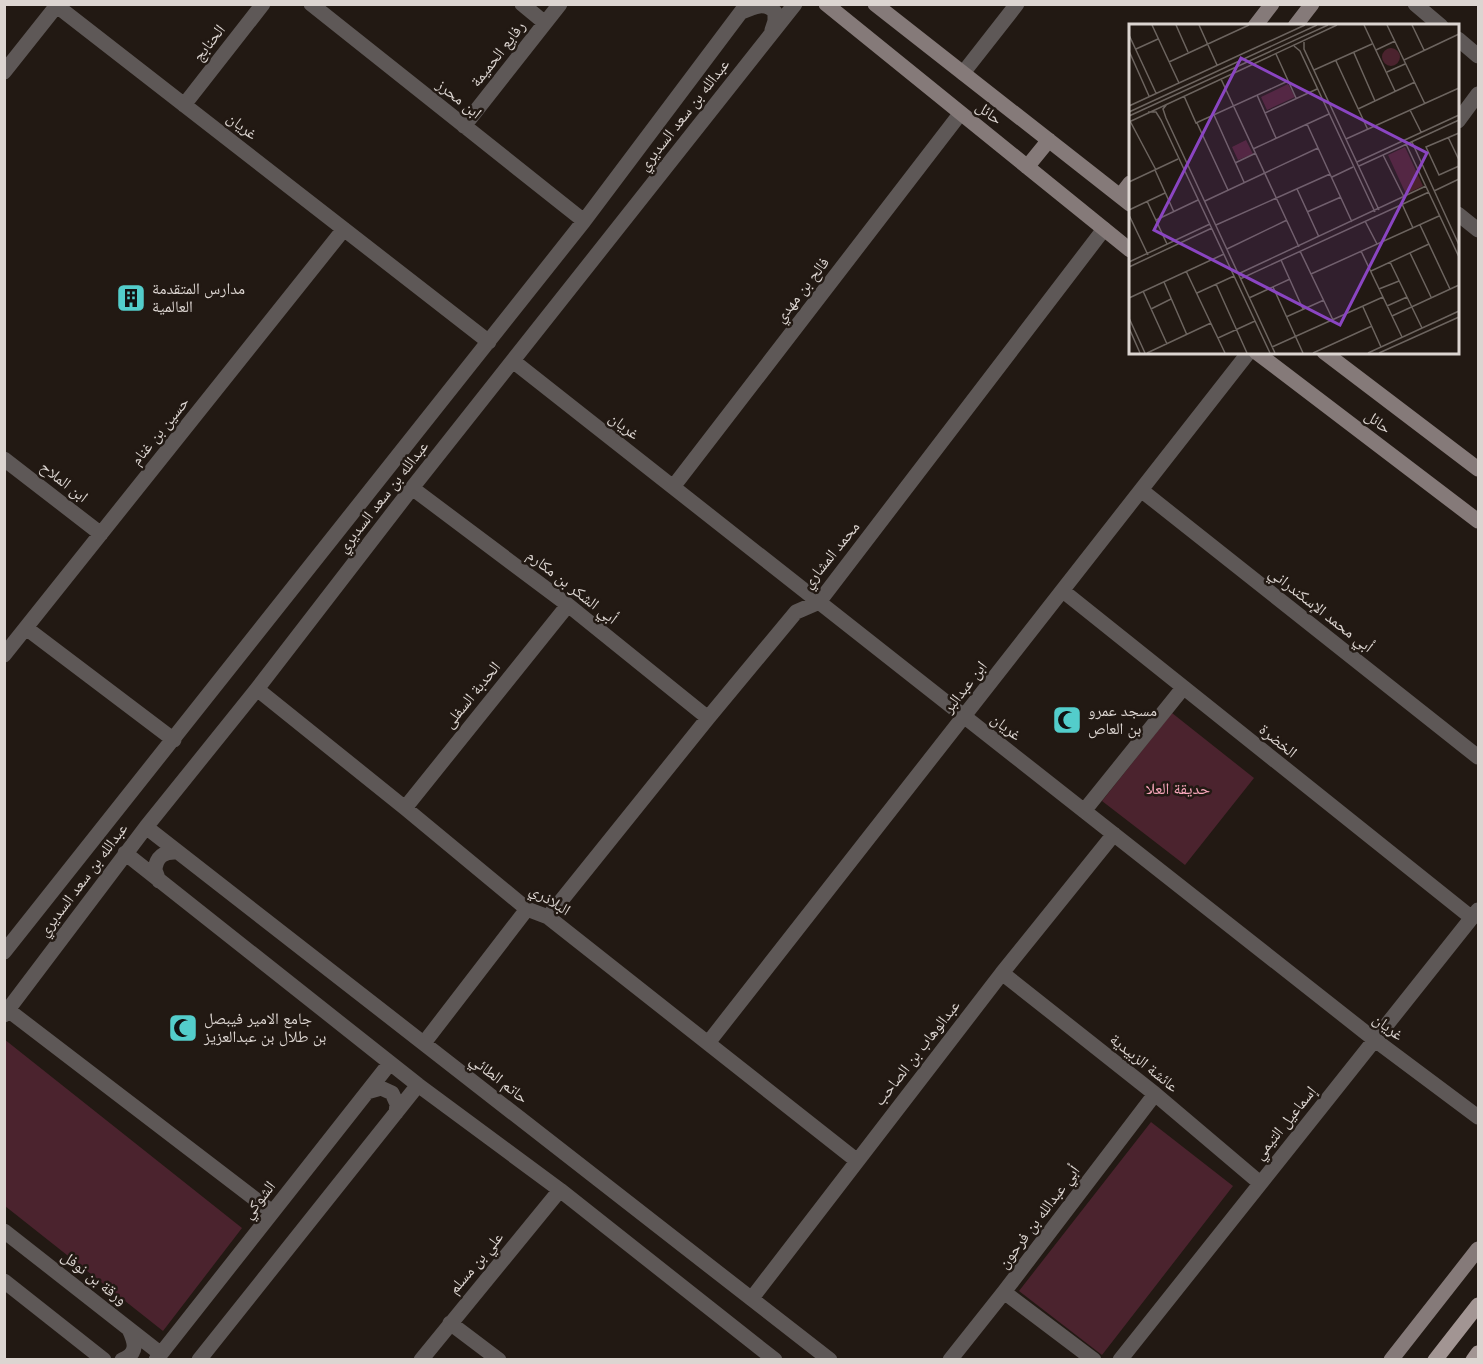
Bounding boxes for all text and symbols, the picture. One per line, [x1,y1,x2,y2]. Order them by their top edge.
street label: رفايع الحميمة [466,17,530,91]
street label: الحنابج [188,20,230,66]
inset map [1129,24,1459,354]
street label: عبدالله بن سعد السديري [634,55,736,176]
street label: ابن محرز [432,74,486,123]
street label: حائل [972,97,1006,129]
street label: غريان [223,108,261,144]
street label: فالح بن مهدي [770,253,835,328]
place label: مدارس المتقدمة العالمية [152,279,245,317]
building icon: مدارس المتقدمة العالمية [115,282,147,314]
street label: حسين بن غنام [126,393,194,469]
street label: حائل [1361,406,1395,438]
street label: غريان [605,408,643,444]
street label: عبدالله بن سعد السديري [333,437,435,558]
street label: ابن الملاح [36,457,92,507]
street label: محمد المشاري [798,517,866,594]
street label: أبي الشكر بن مكارم [521,545,621,630]
street label: أبي محمد الإسكندراني [1263,563,1377,659]
street label: ابن عبدالبر [938,657,991,718]
street label: الحدبة السفلى [439,658,505,732]
place label: مسجد عمرو بن العاص [1088,701,1157,739]
mosque icon: مسجد عمرو بن العاص [1051,704,1083,736]
street label: غريان [987,709,1025,745]
street label: الخضرة [1255,720,1301,762]
park label: حديقة العلا [1146,779,1210,799]
street label: عبدالله بن سعد السديري [34,819,134,942]
street label: البلاذري [525,880,574,922]
street label: عبدالوهاب بن الصاحب [870,996,964,1110]
place label: جامع الامير فيبصل بن طلال بن عبدالعزيز [203,1009,326,1047]
street label: غريان [1369,1009,1407,1045]
mosque icon: جامع الامير فيبصل بن طلال بن عبدالعزيز [167,1012,199,1044]
street label: عائشة الزبيدية [1106,1029,1182,1097]
street label: حاتم الطائي [464,1050,532,1110]
street label: إسماعيل التيمي [1249,1082,1322,1165]
street label: أبي عبدالله بن فرحون [994,1161,1086,1274]
street label: الشوكي [238,1177,282,1224]
street label: علي بن مسلم [444,1228,509,1300]
street label: ورقة بن نوفل [57,1246,131,1310]

